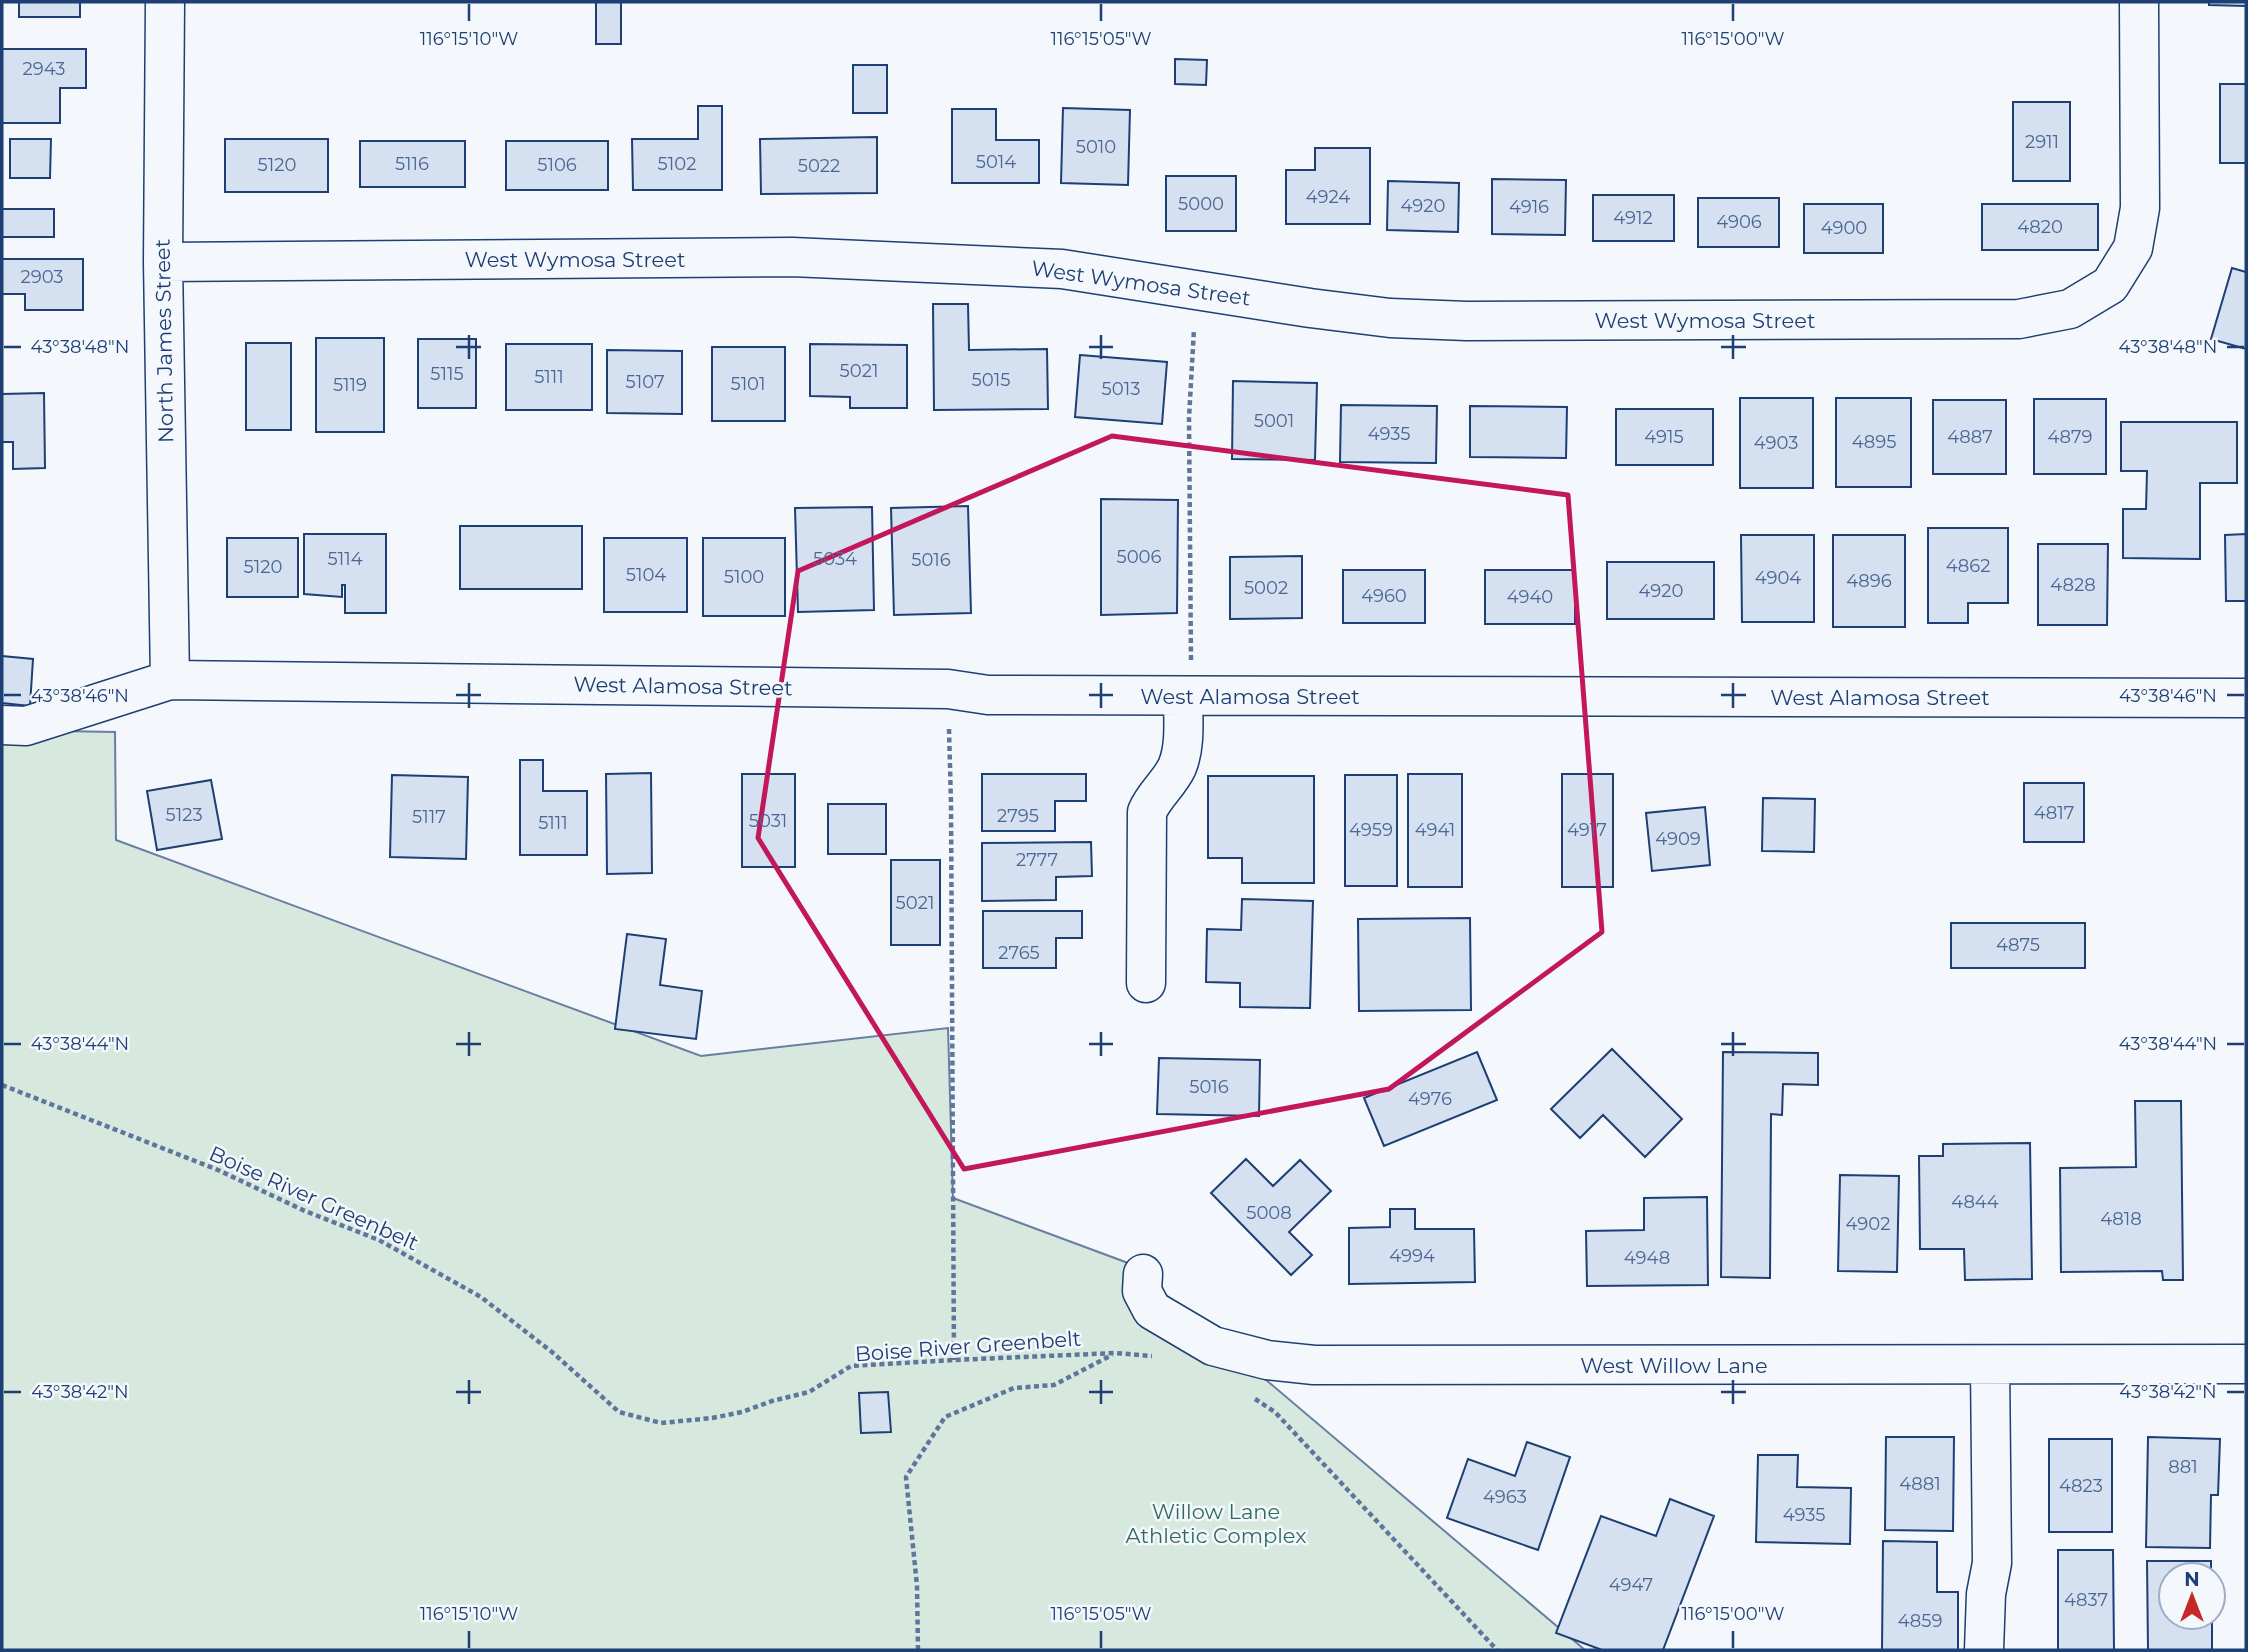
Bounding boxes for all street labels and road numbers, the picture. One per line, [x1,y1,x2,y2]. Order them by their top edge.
street label: North James Street [150,239,178,443]
street label: West Wymosa Street [465,247,685,272]
street label: West Wymosa Street [1030,255,1252,311]
street label: West Wymosa Street [1595,308,1815,333]
street label: West Alamosa Street [573,672,793,700]
street label: West Alamosa Street [1140,684,1360,709]
street label: West Alamosa Street [1770,685,1990,710]
street label: Boise River Greenbelt [205,1141,423,1255]
street label: Boise River Greenbelt [854,1326,1082,1366]
street label: West Willow Lane [1580,1353,1768,1378]

